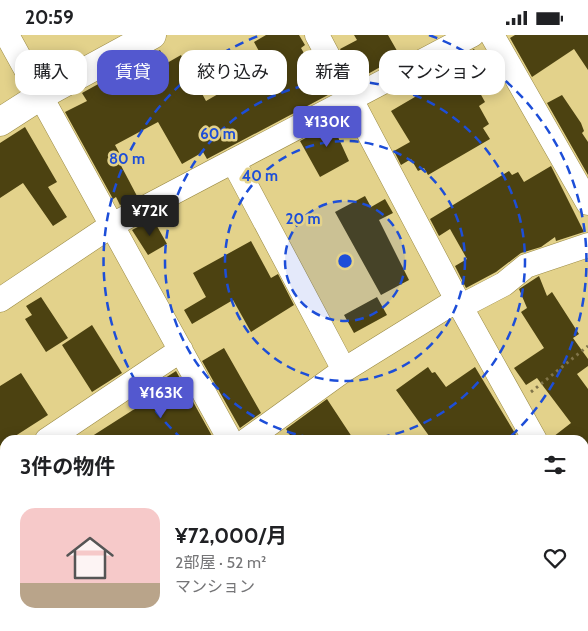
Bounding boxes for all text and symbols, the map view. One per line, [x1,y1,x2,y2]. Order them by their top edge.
text: 20:59 [25,6,74,29]
chip: 購入 [15,50,87,95]
chip: 賃貸 [97,50,169,95]
chip: 絞り込み [179,50,287,95]
chip: 新着 [297,50,369,95]
chip: マンション [379,50,505,95]
pin: ¥130K [292,105,362,148]
text: ¥130K [304,112,350,131]
text: 60 m [200,125,236,143]
text: 80 m [109,150,145,168]
text: 40 m [242,167,278,185]
pin: ¥72K [120,195,180,237]
text: ¥72K [132,201,168,220]
text: 20 m [286,210,320,228]
centre of rings [336,252,354,270]
pin: ¥163K [126,377,196,419]
text: ¥163K [139,383,183,402]
icon: filters [541,451,569,479]
text: 3件の物件 [20,454,115,479]
text: ¥72,000/月 [175,523,287,548]
icon: home [60,528,120,588]
icon: heart [541,544,569,572]
text: 2部屋 · 52 m² [175,553,266,572]
text: マンション [175,577,255,596]

